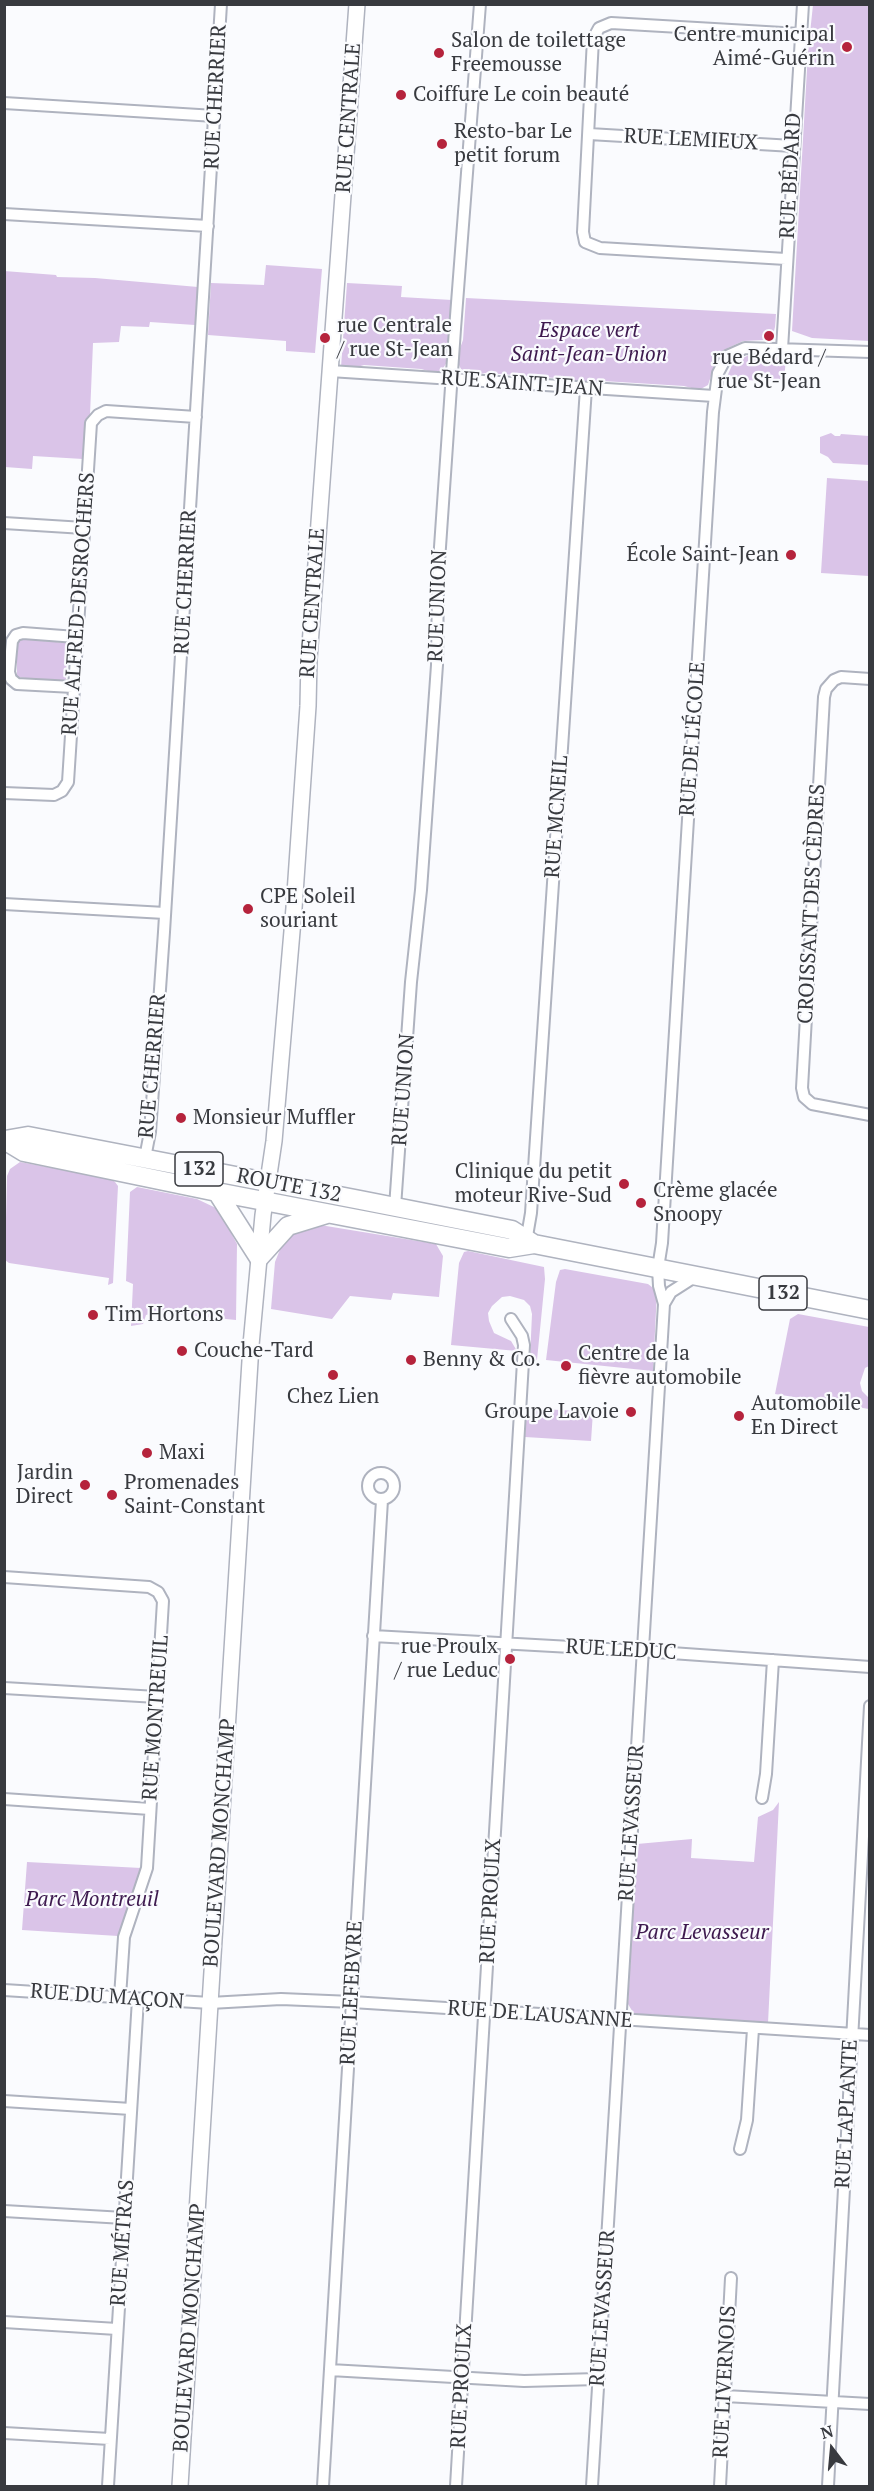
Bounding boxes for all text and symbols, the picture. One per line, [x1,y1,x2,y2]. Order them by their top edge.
place label: Centre municipal Aimé-Guérin [674,22,835,72]
street label: RUE CHERRIER [200,24,232,170]
place label: Salon de toilettage Freemousse [451,28,626,78]
marker: Centre municipal Aimé-Guérin [840,40,854,54]
street label: RUE CENTRALE [331,42,367,194]
marker: Salon de toilettage Freemousse [432,46,446,60]
place label: Coiffure Le coin beauté [413,82,629,108]
marker: Coiffure Le coin beauté [394,88,408,102]
street label: RUE BÉDARD [775,112,807,240]
place label: Resto-bar Le petit forum [454,119,572,169]
street label: RUE LEMIEUX [623,124,759,156]
marker: Resto-bar Le petit forum [435,137,449,151]
place label: rue Centrale / rue St-Jean [337,313,453,363]
park label: Espace vert Saint-Jean-Union [511,318,667,368]
marker: rue Bédard / rue St-Jean [762,329,776,343]
marker: rue Centrale / rue St-Jean [318,331,332,345]
place label: rue Bédard / rue St-Jean [712,345,826,395]
street label: RUE SAINT-JEAN [440,366,604,402]
street label: RUE ALFRED-DESROCHERS [57,472,101,736]
street label: RUE CHERRIER [170,509,202,655]
street label: RUE CENTRALE [295,527,331,679]
place label: École Saint-Jean [626,542,779,568]
marker: École Saint-Jean [784,548,798,562]
street label: RUE UNION [423,549,453,663]
street label: RUE DE L'ÉCOLE [675,661,711,817]
street label: RUE MCNEIL [540,755,574,879]
street label: CROISSANT DES CÈDRES [793,783,831,1025]
place label: CPE Soleil souriant [260,884,356,934]
marker: CPE Soleil souriant [241,902,255,916]
street label: RUE CHERRIER [134,992,172,1140]
street label: RUE UNION [388,1033,420,1147]
place label: Monsieur Muffler [193,1105,355,1131]
marker: Monsieur Muffler [174,1111,188,1125]
road number: 132 [175,1152,223,1186]
place label: Clinique du petit moteur Rive-Sud [455,1159,612,1209]
street label: ROUTE 132 [234,1163,344,1209]
marker: Clinique du petit moteur Rive-Sud [617,1177,631,1191]
place label: Crème glacée Snoopy [653,1178,777,1228]
marker: Crème glacée Snoopy [634,1196,648,1210]
road number: 132 [759,1276,807,1310]
place label: Tim Hortons [105,1302,223,1328]
marker: Tim Hortons [86,1308,100,1322]
place label: Couche-Tard [194,1338,314,1364]
place label: Centre de la fièvre automobile [578,1341,742,1391]
marker: Couche-Tard [175,1344,189,1358]
place label: Benny & Co. [423,1347,541,1373]
marker: Benny & Co. [404,1353,418,1367]
marker: Centre de la fièvre automobile [559,1359,573,1373]
marker: Chez Lien [326,1368,340,1382]
place label: Chez Lien [287,1384,379,1410]
place label: Automobile En Direct [751,1391,861,1441]
place label: Groupe Lavoie [484,1399,619,1425]
marker: Groupe Lavoie [624,1405,638,1419]
marker: Automobile En Direct [732,1409,746,1423]
place label: Maxi [159,1440,205,1466]
marker: Maxi [140,1446,154,1460]
place label: Jardin Direct [16,1460,73,1510]
place label: Promenades Saint-Constant [124,1470,265,1520]
marker: Jardin Direct [78,1478,92,1492]
marker: Promenades Saint-Constant [105,1488,119,1502]
place label: rue Proulx / rue Leduc [394,1634,498,1684]
street label: RUE MONTREUIL [138,1635,174,1801]
street label: RUE LEDUC [565,1635,677,1665]
marker: rue Proulx / rue Leduc [503,1652,517,1666]
street label: BOULEVARD MONCHAMP [199,1718,241,1968]
street label: RUE LEVASSEUR [614,1744,650,1902]
street label: RUE PROULX [475,1838,507,1964]
park label: Parc Montreuil [25,1887,159,1913]
street label: RUE LEFEBVRE [336,1920,368,2066]
park label: Parc Levasseur [635,1920,769,1946]
street label: RUE DU MAÇON [29,1979,185,2015]
street label: RUE DE LAUSANNE [447,1996,633,2034]
street label: RUE LAPLANTE [831,2039,863,2189]
street label: RUE MÉTRAS [106,2179,140,2307]
street label: BOULEVARD MONCHAMP [169,2203,211,2453]
street label: RUE LEVASSEUR [585,2229,621,2387]
street label: RUE LIVERNOIS [708,2305,742,2459]
street label: RUE PROULX [446,2323,478,2449]
north arrow [802,2419,862,2479]
text: N [818,2419,836,2444]

